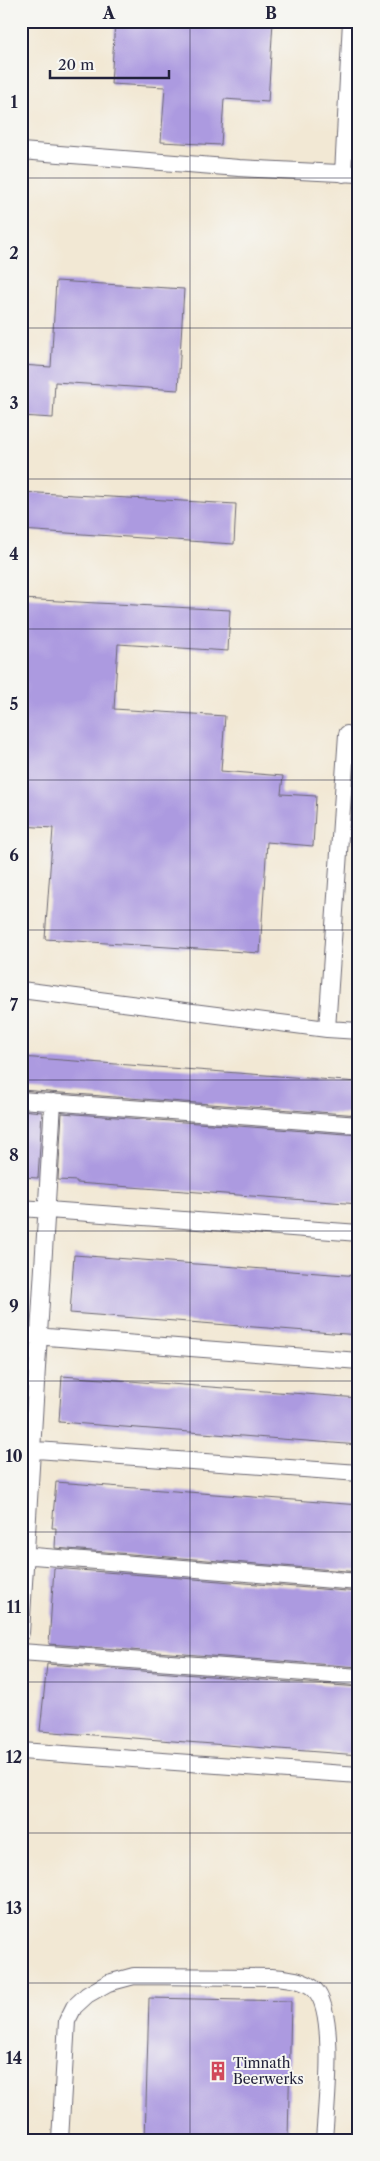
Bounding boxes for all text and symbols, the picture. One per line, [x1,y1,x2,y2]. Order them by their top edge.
text: A [102,3,116,23]
text: B [265,3,277,23]
scale bar [50,48,169,80]
text: 20 m [58,55,94,74]
text: 1 [10,92,18,112]
text: 2 [9,243,19,263]
text: 3 [9,393,19,413]
text: 4 [9,544,19,564]
text: 5 [10,694,19,714]
text: 6 [9,845,19,865]
text: 7 [10,995,19,1015]
text: 8 [9,1145,19,1165]
text: 9 [9,1296,19,1316]
text: 10 [5,1446,23,1466]
text: 11 [7,1597,22,1617]
text: 12 [6,1747,22,1767]
text: 13 [6,1898,22,1918]
text: 14 [6,2048,22,2068]
place label: Timnath Beerwerks [233,2054,304,2088]
building icon: Timnath Beerwerks [207,2060,229,2082]

